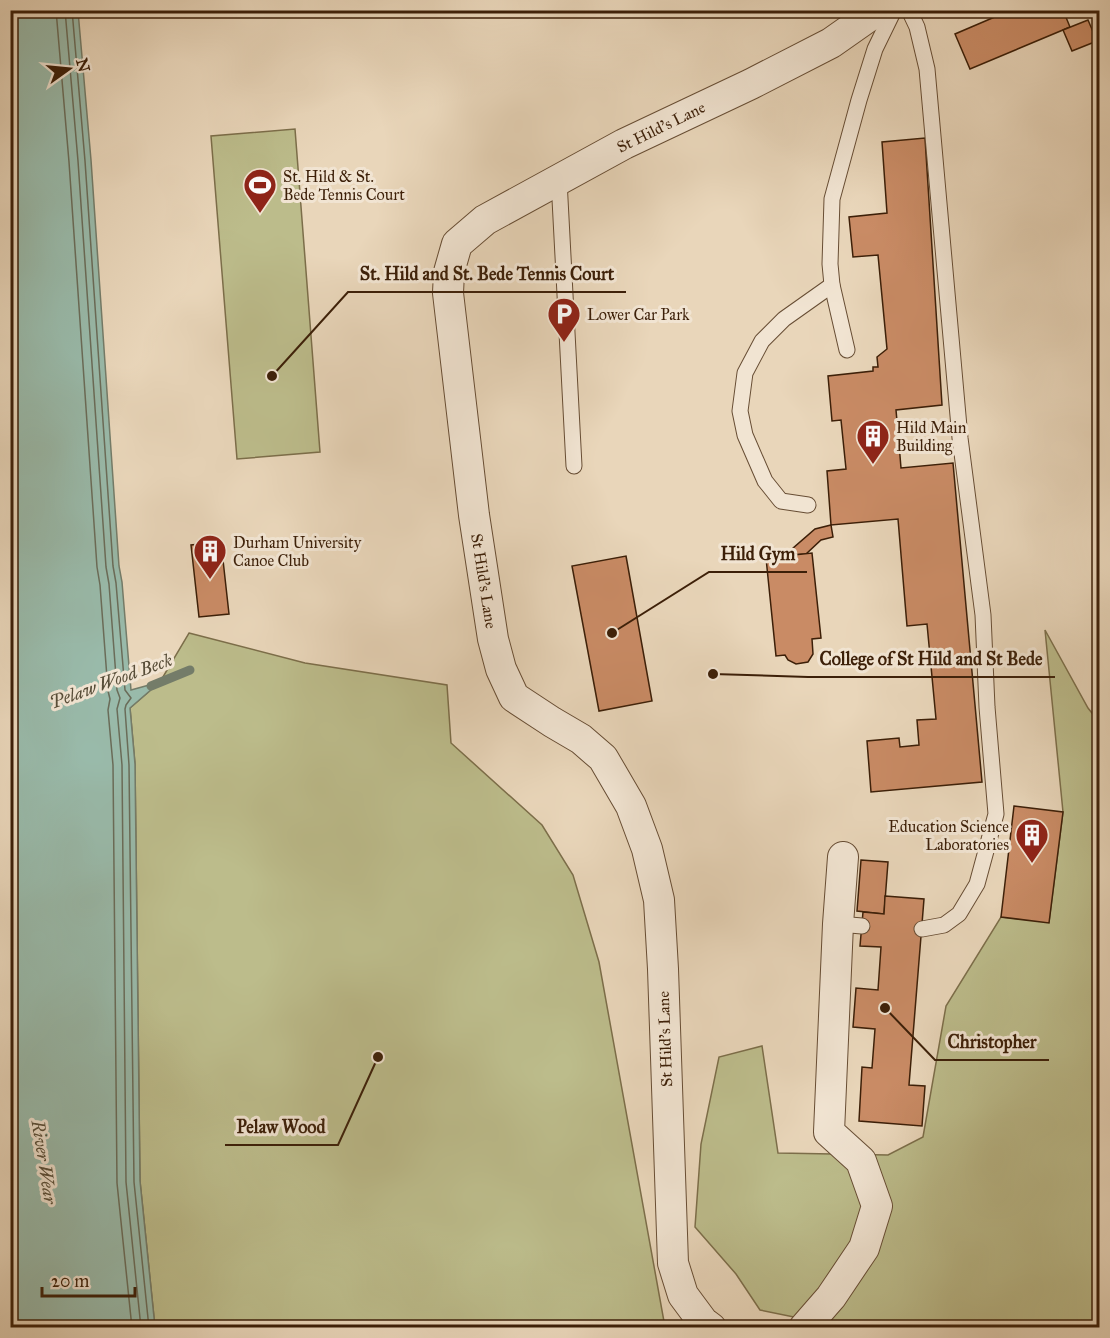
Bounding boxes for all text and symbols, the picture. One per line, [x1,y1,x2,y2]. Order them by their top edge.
north arrow [39,39,99,99]
text: N [72,56,94,75]
street label: St Hild's Lane [614,97,709,157]
sports icon: St. Hild & St. Bede Tennis Court [242,167,278,214]
place label: St. Hild & St. Bede Tennis Court [283,167,405,204]
callout: St. Hild and St. Bede Tennis Court [348,256,626,292]
text: St. Hild and St. Bede Tennis Court [360,263,615,285]
parking icon: Lower Car Park [546,296,582,343]
place label: Lower Car Park [587,305,690,324]
building icon: Hild Main Building [855,418,891,465]
place label: Hild Main Building [896,418,967,456]
street label: St Hild's Lane [467,532,501,630]
building icon: Durham University Canoe Club [192,533,228,580]
place label: Durham University Canoe Club [233,533,362,570]
callout: Hild Gym [709,536,807,572]
text: Hild Gym [721,543,796,566]
callout: College of St Hild and St Bede [808,641,1055,677]
text: College of St Hild and St Bede [819,648,1043,671]
water label: Pelaw Wood Beck [47,649,175,713]
place label: Education Science Laboratories [888,817,1009,854]
building icon: Education Science Laboratories [1014,817,1050,864]
street label: St Hild's Lane [654,990,676,1087]
callout: Christopher [935,1024,1049,1060]
text: Christopher [947,1031,1038,1054]
callout: Pelaw Wood [225,1109,338,1145]
text: Pelaw Wood [236,1116,327,1138]
water label: River Wear [26,1118,62,1207]
scale bar [42,1260,135,1298]
text: 20 m [51,1270,89,1292]

